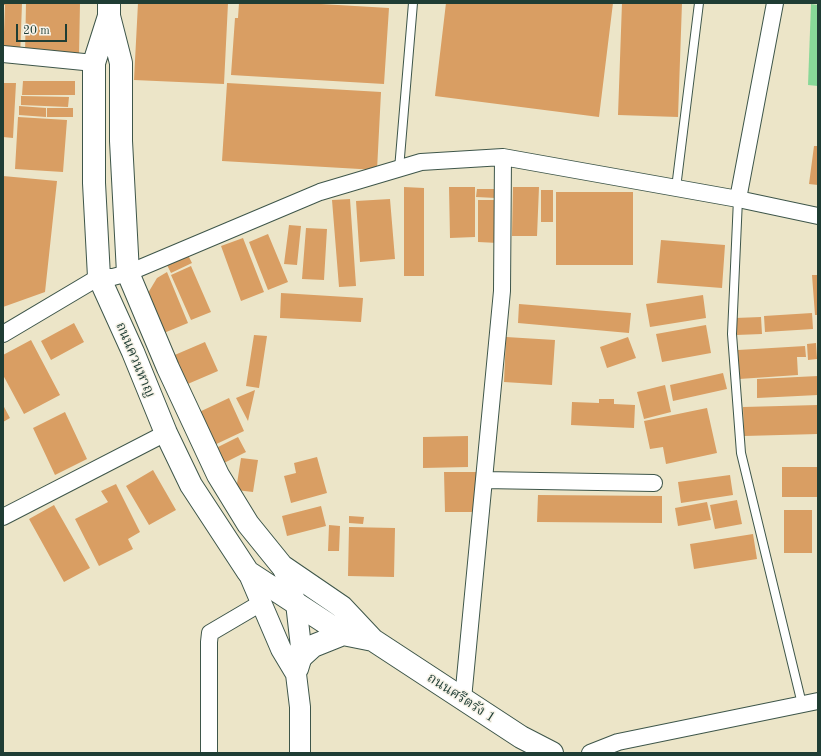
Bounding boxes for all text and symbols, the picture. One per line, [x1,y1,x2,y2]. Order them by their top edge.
scale bar [18,16,69,42]
text: 20 m [23,25,50,37]
street label: ถนนควนหาญ [112,320,158,400]
street label: ถนนศรีตรัง 1 [424,670,498,726]

